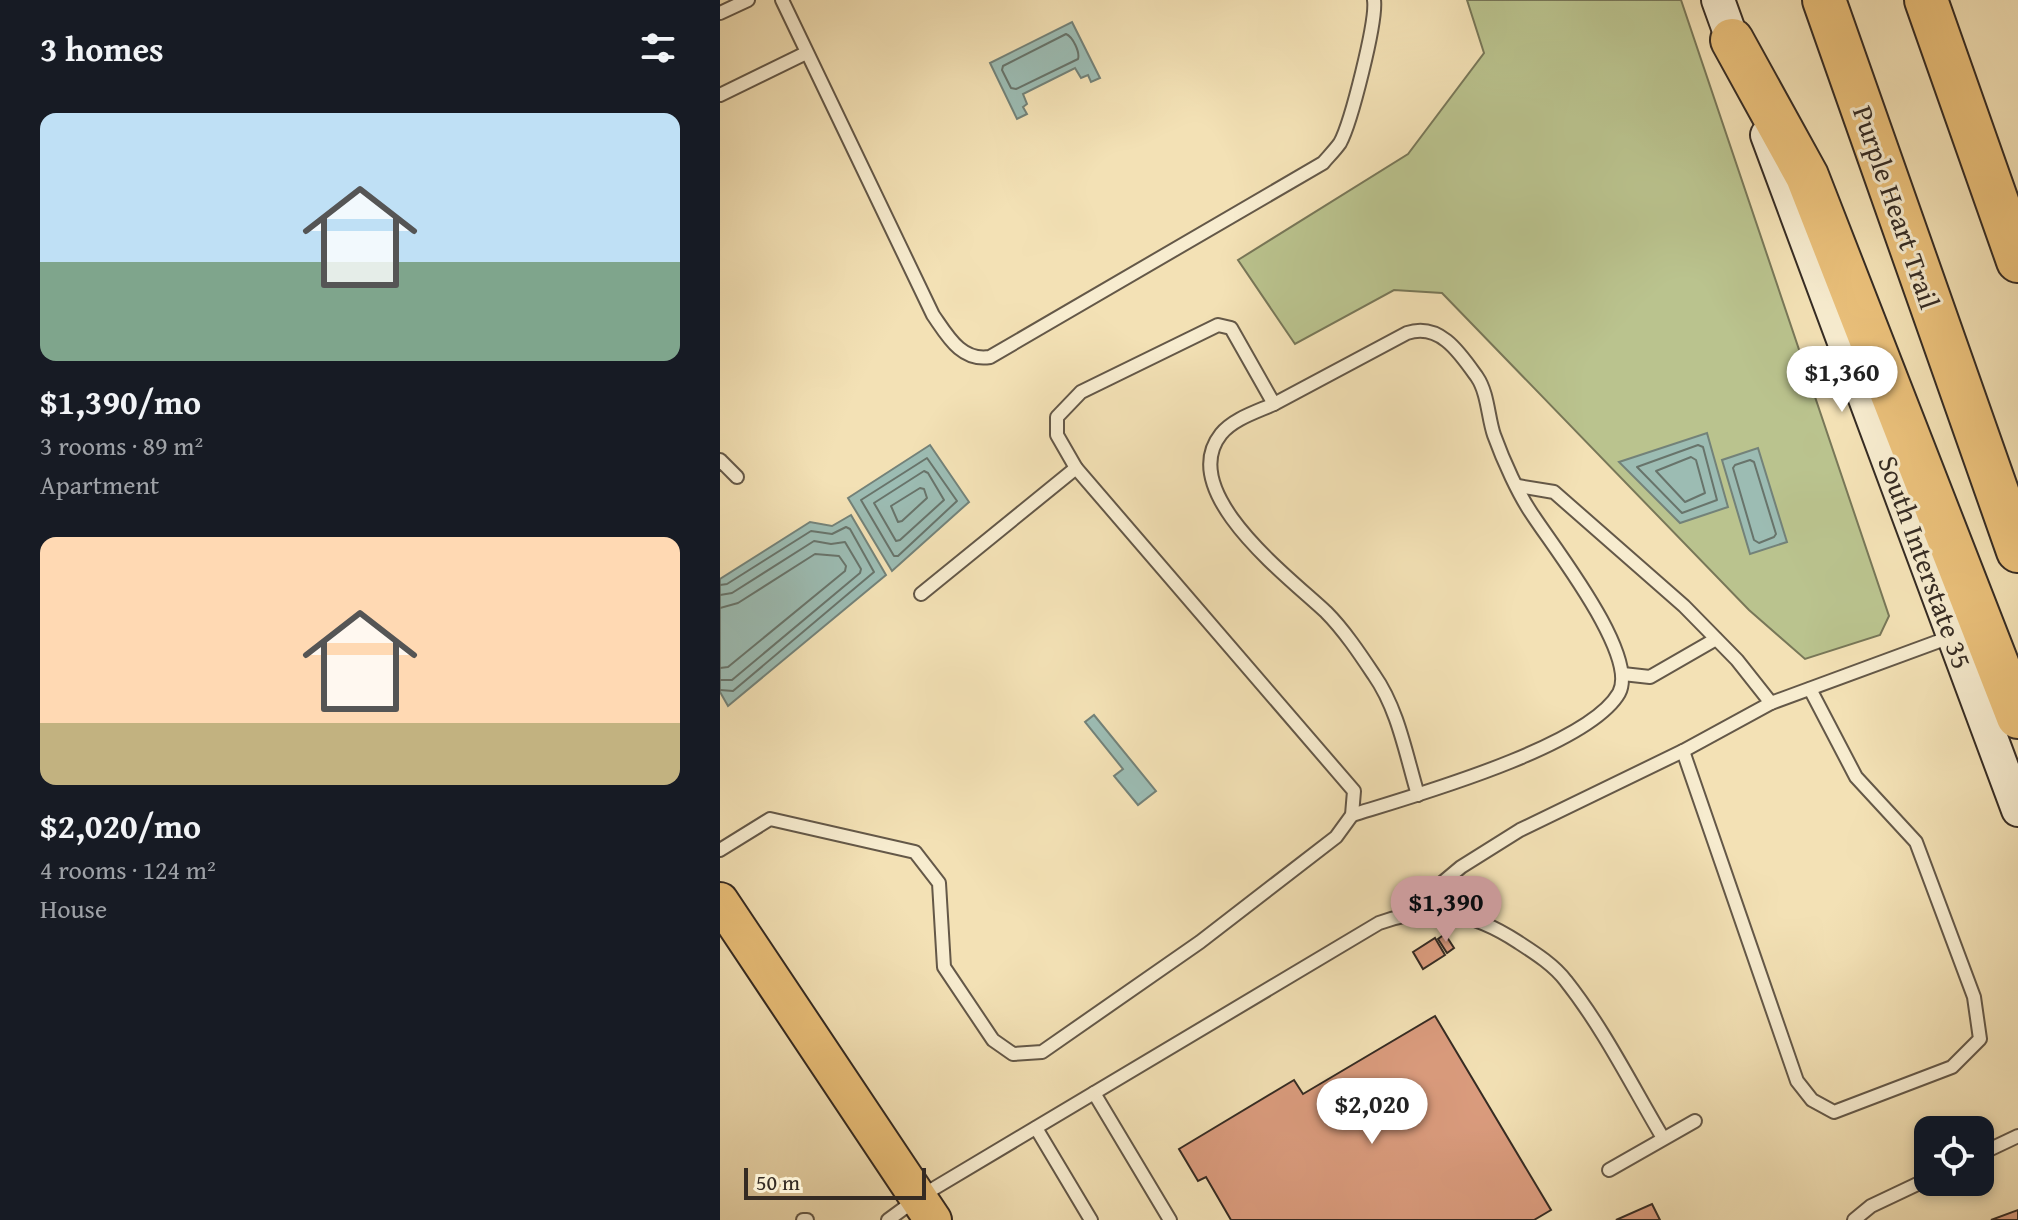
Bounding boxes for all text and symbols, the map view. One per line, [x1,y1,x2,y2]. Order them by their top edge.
text: 3 homes [40,24,164,73]
icon: filters [636,26,680,70]
street label: Purple Heart Trail [1843,100,1951,314]
icon: home [288,165,432,309]
pin: $1,360 [1777,346,1907,414]
text: $1,360 [1805,352,1879,391]
text: $1,390/mo [40,377,201,426]
text: 3 rooms · 89 m² [40,426,203,465]
street label: South Interstate 35 [1868,450,1984,674]
text: Apartment [40,465,159,504]
icon: home [288,589,432,733]
text: $2,020/mo [40,801,201,850]
text: 4 rooms · 124 m² [40,850,216,889]
pin: $1,390 [1381,876,1511,944]
text: $1,390 [1409,882,1483,921]
text: House [40,889,107,928]
pin: $2,020 [1307,1078,1437,1146]
text: $2,020 [1335,1084,1409,1123]
map controls [1914,1116,1994,1196]
button: locate [1914,1116,1994,1196]
scale bar [744,1164,926,1200]
text: 50 m [756,1166,800,1198]

